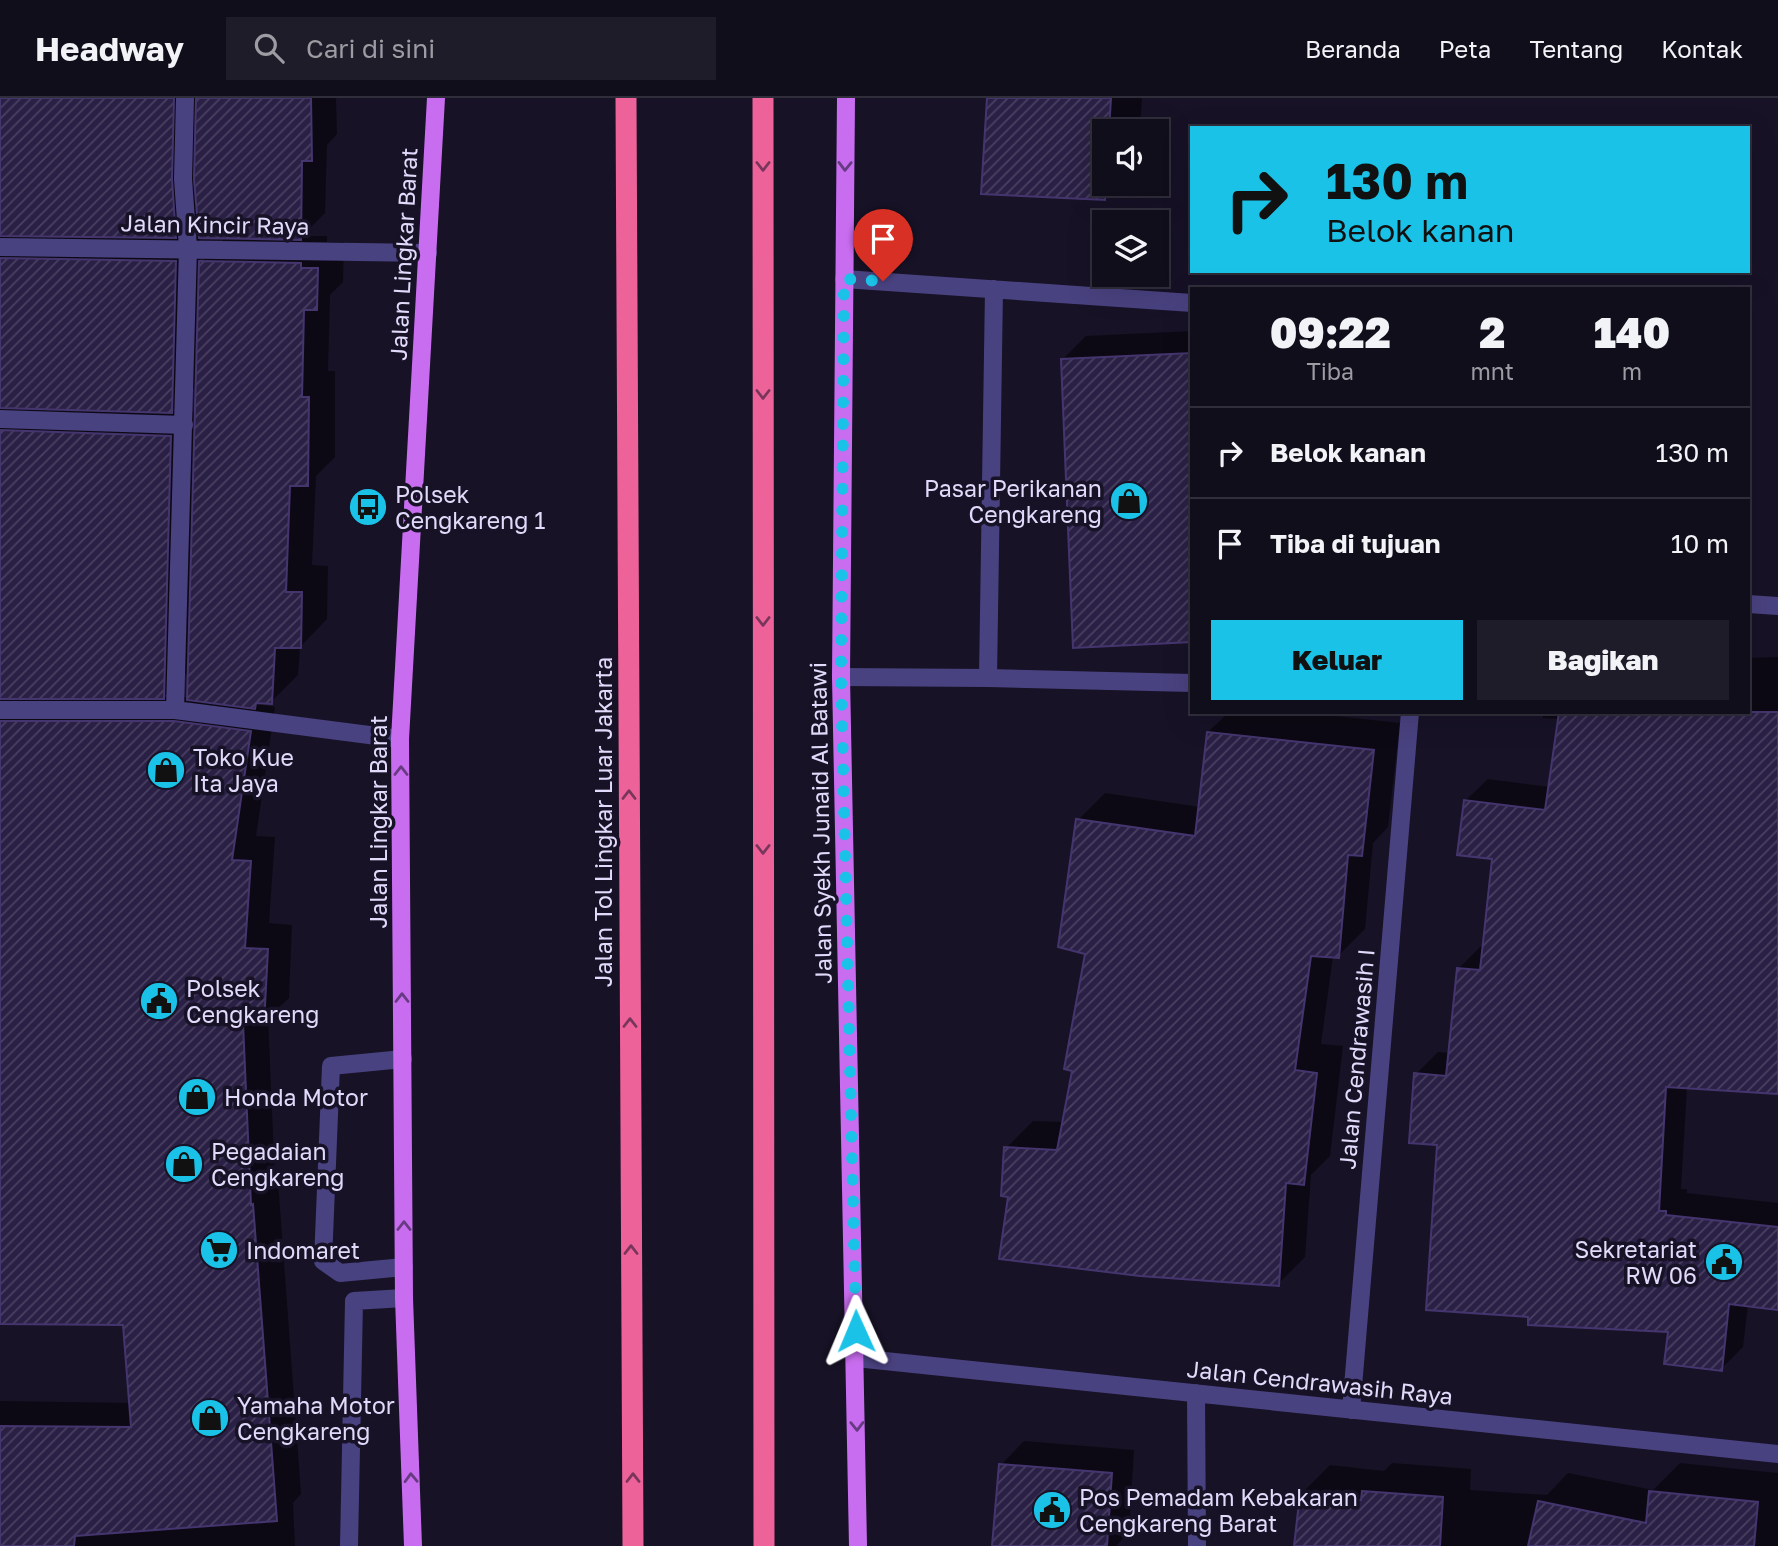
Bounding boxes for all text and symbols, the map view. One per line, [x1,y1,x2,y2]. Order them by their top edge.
search box [226,17,716,80]
text: Headway [35,29,184,68]
icon: search [250,29,288,67]
text: Cari di sini [306,33,435,64]
text: Beranda [1305,34,1401,63]
text: Peta [1439,34,1491,63]
text: Tentang [1529,34,1623,63]
text: Kontak [1661,34,1743,63]
map controls [1092,119,1169,287]
button: sound [1092,119,1169,196]
street label: Jalan Lingkar Barat [383,147,423,361]
text: 130 m [1326,151,1468,210]
icon: right [1211,154,1302,245]
one-way arrow [755,161,771,172]
one-way arrow [838,161,853,172]
street label: Jalan Kincir Raya [120,208,310,240]
pin [853,209,913,281]
button: layers [1092,210,1169,287]
text: Belok kanan [1326,211,1514,249]
icon: arrive [864,220,902,258]
text: 09:22 [1270,307,1391,357]
text: 2 [1479,307,1505,357]
text: 140 [1594,307,1670,357]
text: Tiba [1306,357,1354,385]
text: mnt [1470,357,1514,385]
text: m [1622,357,1642,385]
one-way arrow [755,389,771,399]
icon: right [1211,434,1249,472]
text: Belok kanan [1270,437,1426,468]
text: 130 m [1656,437,1729,468]
place label: Pasar Perikanan Cengkareng [924,474,1102,528]
place label: Polsek Cengkareng 1 [395,480,545,534]
shop icon: Pasar Perikanan Cengkareng [1108,480,1150,522]
bus stop icon: Polsek Cengkareng 1 [347,486,389,528]
icon: arrive [1211,525,1249,563]
text: Tiba di tujuan [1270,528,1440,559]
text: 10 m [1671,528,1729,559]
one-way arrow [755,616,771,627]
button: Keluar [1211,620,1463,700]
button: Bagikan [1477,620,1729,700]
street label: Jalan Tol Lingkar Luar Jakarta [589,657,617,987]
street label: Jalan Syekh Junaid Al Batawi [803,662,837,984]
street label: Jalan Lingkar Barat [364,715,392,929]
place label: Toko Kue Ita Jaya [193,743,294,797]
shop icon: Toko Kue Ita Jaya [145,749,187,791]
one-way arrow [393,765,408,776]
one-way arrow [621,790,637,800]
one-way arrow [755,844,771,854]
street label: Jalan Cendrawasih I [1332,947,1380,1171]
place label: Polsek Cengkareng [186,974,319,1028]
public building icon: Polsek Cengkareng [138,980,180,1022]
one-way arrow [394,993,410,1003]
one-way arrow [622,1017,638,1028]
shop icon: Honda Motor [176,1076,218,1118]
place label: Honda Motor [224,1083,368,1111]
place label: Pegadaian Cengkareng [211,1137,344,1191]
shop icon: Pegadaian Cengkareng [163,1143,205,1185]
one-way arrow [396,1220,412,1231]
supermarket icon: Indomaret [198,1229,240,1271]
place label: Sekretariat RW 06 [1575,1235,1697,1289]
place label: Indomaret [246,1236,360,1264]
public building icon: Sekretariat RW 06 [1703,1241,1745,1283]
one-way arrow [624,1245,639,1256]
position arrow [819,1294,893,1368]
street label: Jalan Cendrawasih Raya [1186,1354,1454,1410]
place label: Yamaha Motor Cengkareng [237,1391,395,1445]
shop icon: Yamaha Motor Cengkareng [189,1397,231,1439]
one-way arrow [849,1422,865,1432]
one-way arrow [403,1472,419,1483]
one-way arrow [625,1472,641,1483]
place label: Pos Pemadam Kebakaran Cengkareng Barat [1079,1483,1358,1537]
public building icon: Pos Pemadam Kebakaran Cengkareng Barat [1031,1489,1073,1531]

